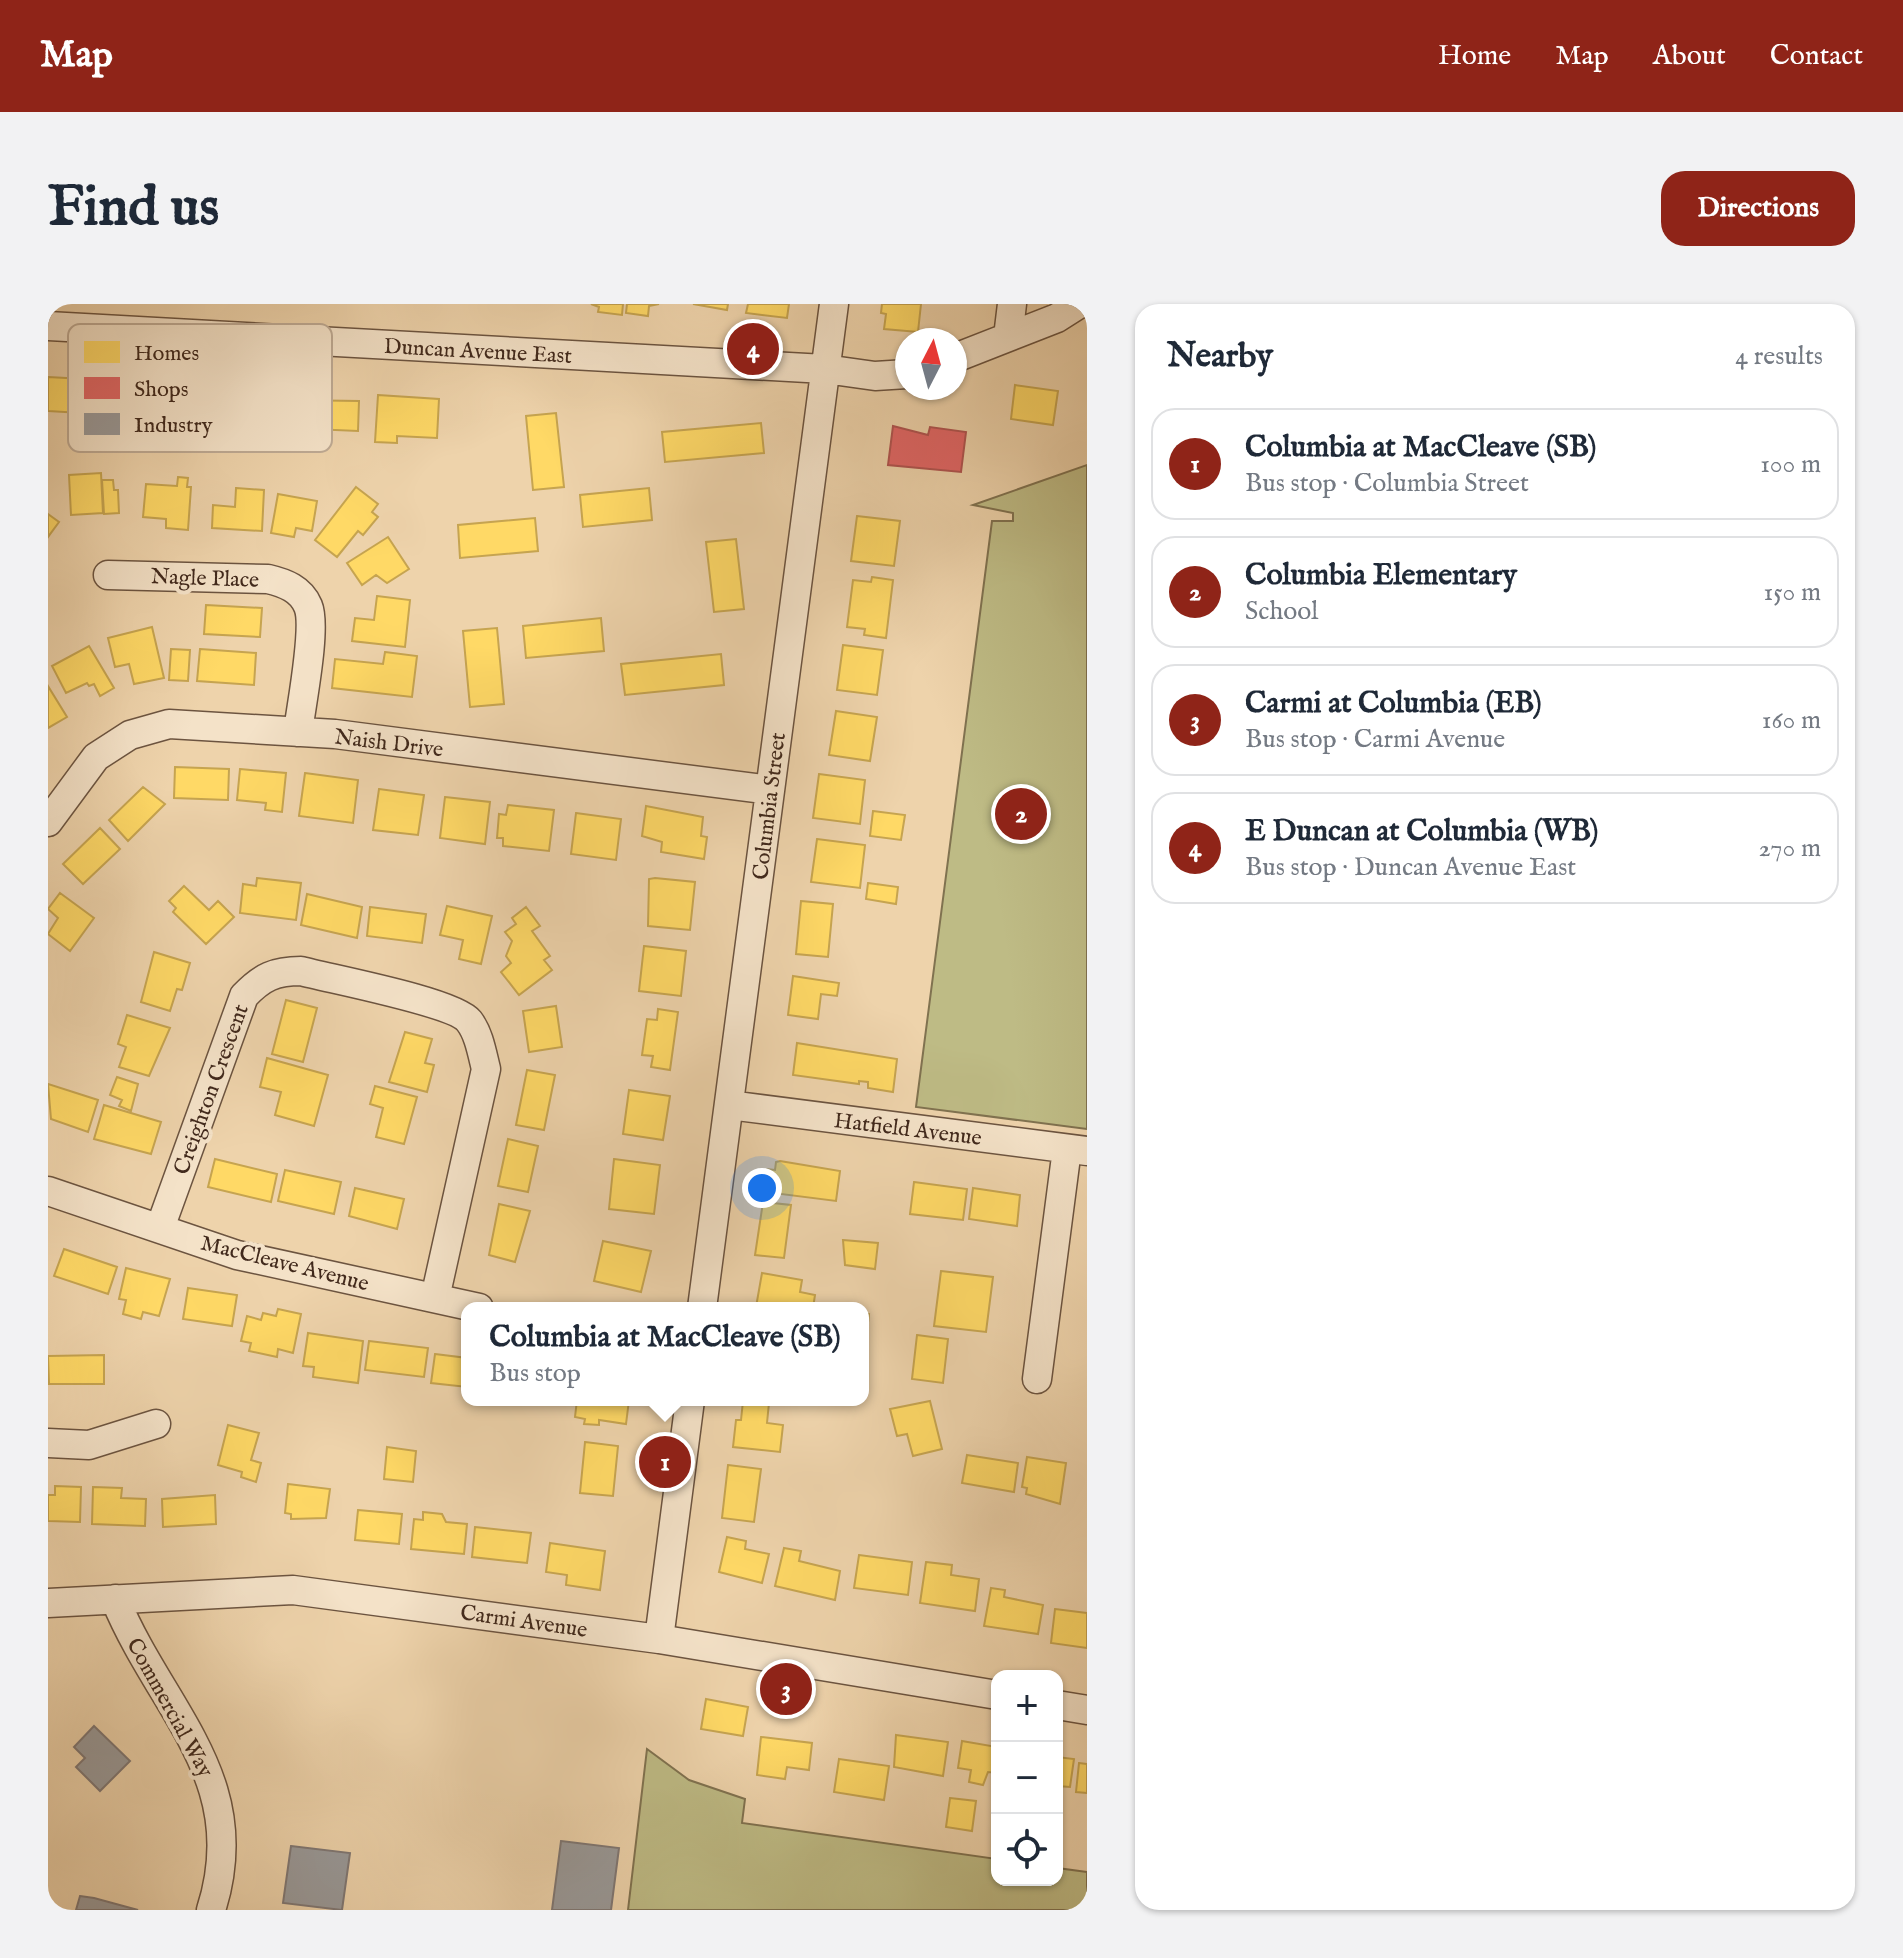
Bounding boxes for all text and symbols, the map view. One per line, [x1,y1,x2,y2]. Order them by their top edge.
text: Map [40,32,113,80]
text: Home [1438,39,1511,74]
text: Map [1555,39,1609,74]
text: About [1653,39,1726,74]
text: Contact [1770,39,1863,74]
button: Directions [1661,171,1855,246]
text: Find us [48,173,219,244]
pin: 4 [727,319,779,379]
legend [68,324,332,452]
north arrow [895,328,967,400]
street label: Duncan Avenue East [383,333,573,371]
text: Nearby [1167,335,1273,378]
text: Homes [134,340,199,368]
text: 4 results [1735,340,1823,373]
text: Shops [134,376,188,404]
text: Industry [134,412,213,440]
text: Columbia at MacCleave (SB) [1245,429,1596,467]
text: 1 [1190,448,1200,481]
text: 100 m [1760,448,1821,481]
text: Bus stop · Columbia Street [1245,467,1529,500]
text: Columbia Elementary [1245,557,1517,595]
street label: Nagle Place [150,563,260,595]
text: 2 [1189,576,1201,609]
text: 150 m [1763,576,1821,609]
text: School [1245,595,1318,628]
text: Carmi at Columbia (EB) [1245,685,1542,723]
text: 3 [1190,704,1200,737]
text: 160 m [1762,704,1821,737]
street label: Naish Drive [333,723,445,765]
text: Bus stop · Carmi Avenue [1245,723,1505,756]
street label: Columbia Street [747,731,793,882]
pin: 2 [995,784,1047,844]
text: E Duncan at Columbia (WB) [1245,813,1598,851]
text: 4 [1189,832,1201,865]
text: 270 m [1758,832,1821,865]
text: Bus stop · Duncan Avenue East [1245,851,1576,884]
street label: Creighton Crescent [168,1000,256,1179]
street label: Hatfield Avenue [832,1107,983,1153]
your location [742,1168,782,1208]
street label: MacCleave Avenue [197,1230,372,1298]
popup [461,1302,869,1406]
text: Columbia at MacCleave (SB) [489,1319,841,1357]
text: Bus stop [489,1357,581,1390]
pin: 1 [639,1432,691,1492]
street label: Carmi Avenue [458,1599,589,1645]
street label: Commercial Way [119,1633,219,1783]
pin: 3 [760,1659,812,1719]
map controls [991,1670,1063,1886]
button: + [991,1670,1063,1742]
button: − [991,1742,1063,1814]
button: locate [991,1814,1063,1886]

